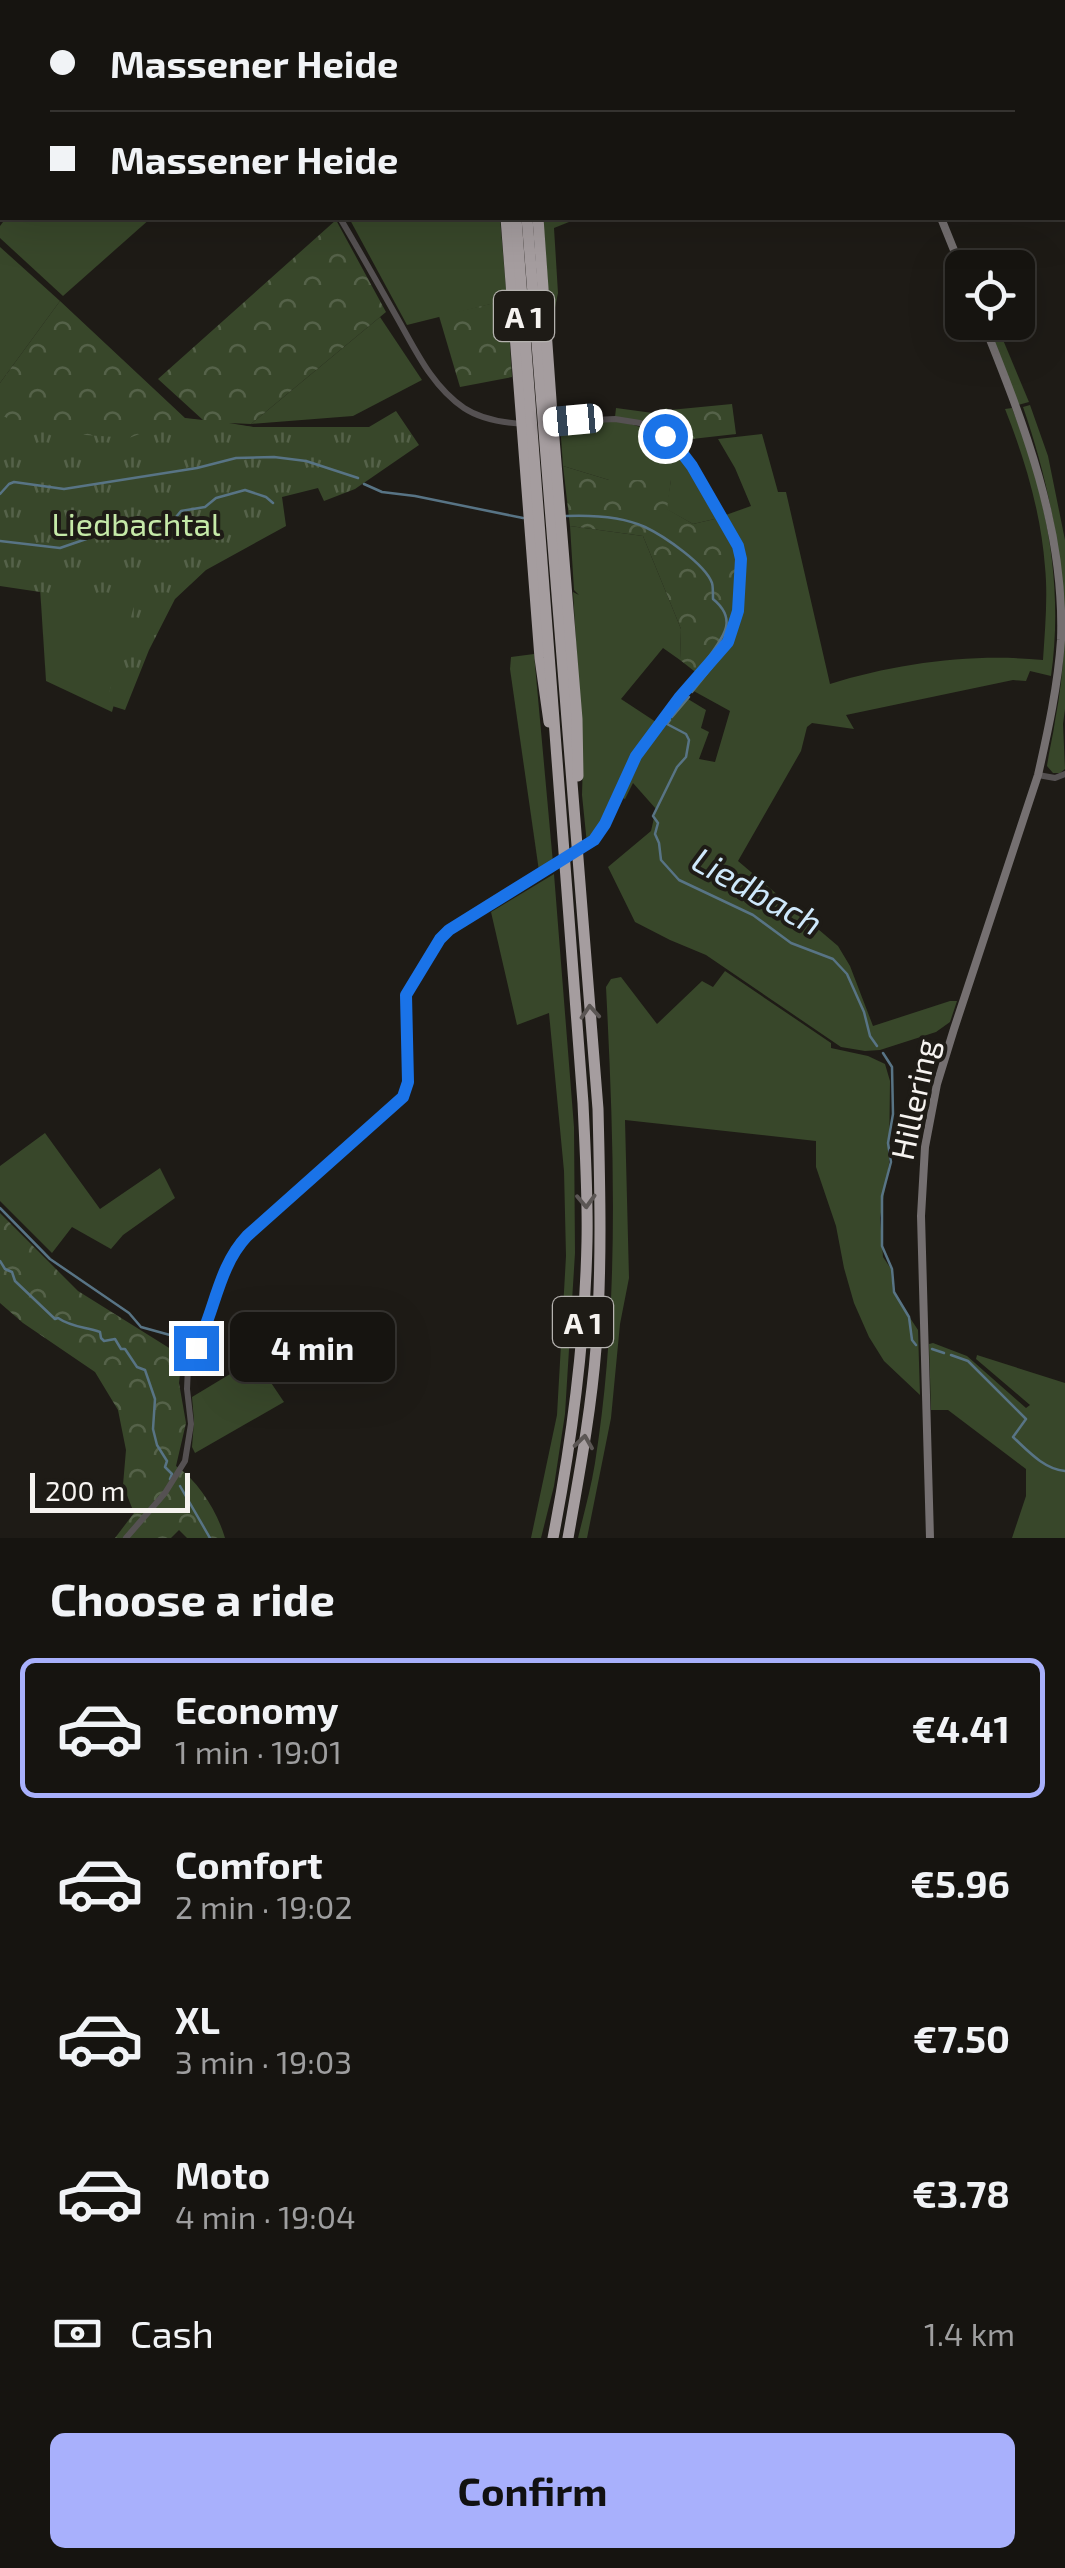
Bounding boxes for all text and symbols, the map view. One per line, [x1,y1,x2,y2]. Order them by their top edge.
text: Massener Heide [110,40,398,86]
text: Massener Heide [110,136,398,182]
map controls [945,250,1035,340]
button: locate [945,250,1035,340]
road number: A 1 [494,291,554,341]
car [542,402,604,438]
route start [643,414,688,459]
park label: Liedbachtal [51,504,221,542]
water label: Liedbach [685,837,831,943]
one-way arrow [580,1003,602,1019]
street label: Hillering [882,1035,944,1163]
one-way arrow [576,1193,597,1209]
road number: A 1 [553,1297,613,1347]
callout: 4 min [231,1313,396,1383]
route end [174,1326,219,1371]
text: 4 min [271,1328,354,1366]
one-way arrow [573,1434,594,1450]
scale bar [30,1468,190,1512]
text: 200 m [45,1473,125,1507]
text: Choose a ride [50,1571,335,1625]
icon: car [55,1683,145,1773]
text: Economy [175,1686,339,1732]
text: €4.41 [912,1705,1010,1751]
text: 1 min · 19:01 [175,1732,342,1770]
icon: car [55,1838,145,1928]
text: Comfort [175,1841,323,1887]
text: €5.96 [911,1860,1010,1906]
text: 2 min · 19:02 [175,1887,352,1925]
icon: car [55,1993,145,2083]
text: XL [175,1996,220,2042]
text: €7.50 [913,2015,1010,2061]
text: 3 min · 19:03 [175,2042,352,2080]
icon: car [55,2148,145,2238]
text: Moto [175,2151,270,2197]
text: €3.78 [912,2170,1010,2216]
text: 4 min · 19:04 [175,2197,356,2235]
icon: cash [50,2306,105,2361]
text: Cash [130,2310,214,2356]
text: 1.4 km [924,2314,1015,2352]
button: Confirm [50,2433,1015,2548]

